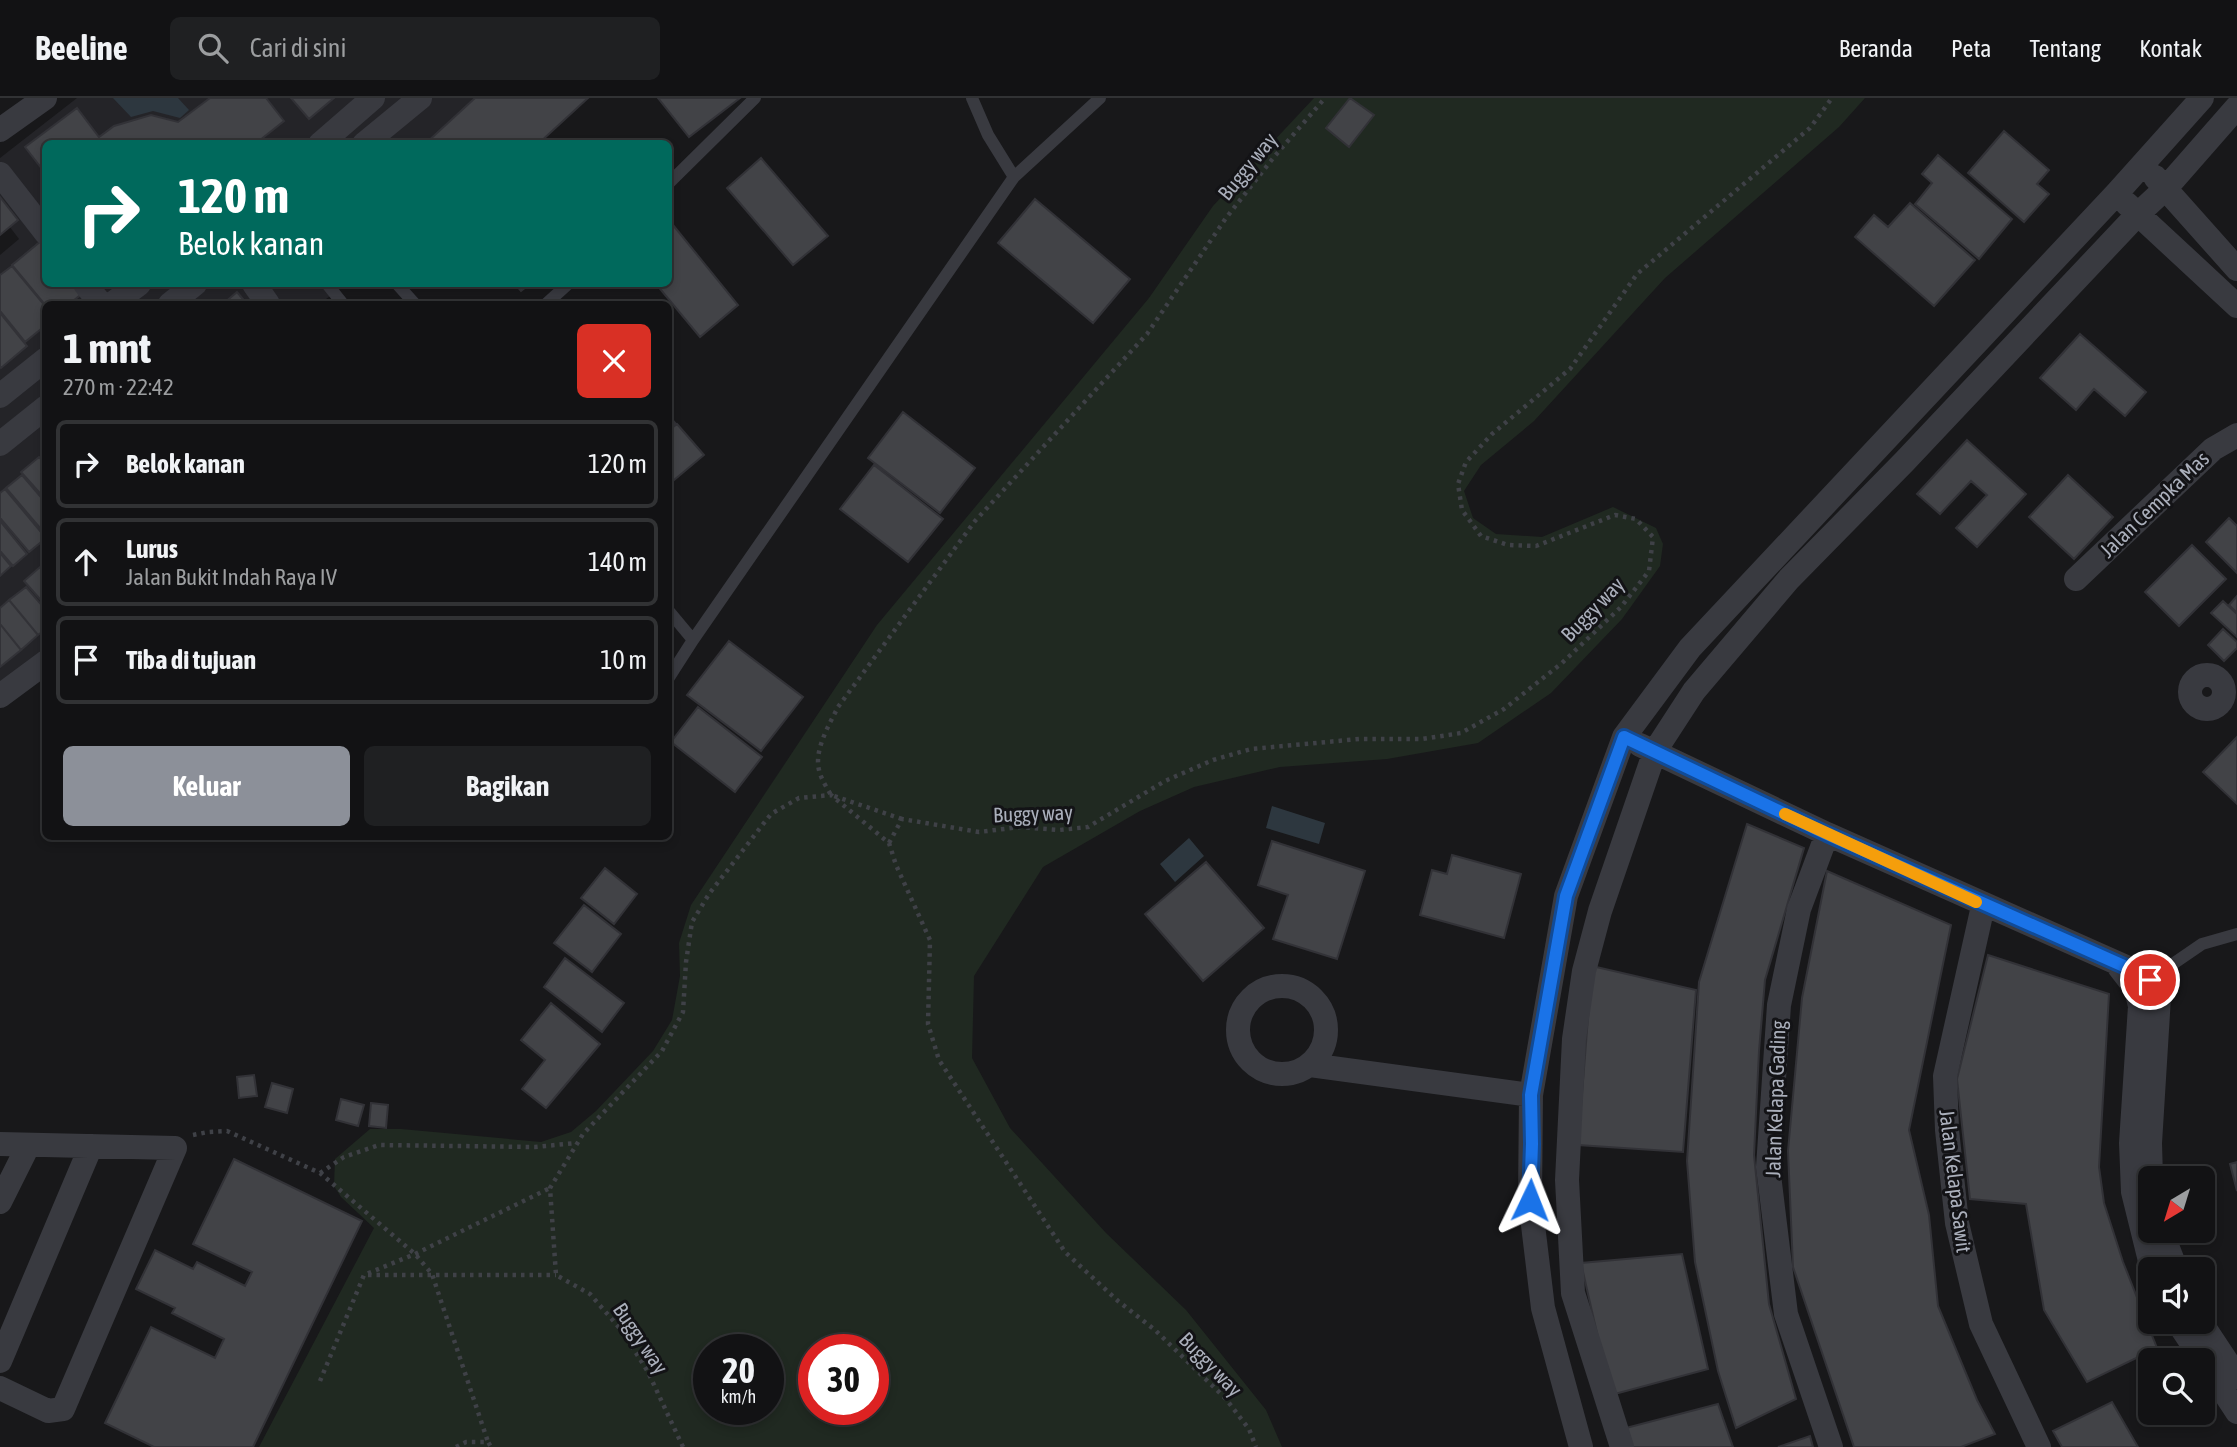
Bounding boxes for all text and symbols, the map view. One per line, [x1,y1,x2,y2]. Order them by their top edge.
search box [170,17,660,80]
text: Beeline [35,29,128,67]
icon: search [194,29,232,67]
text: Cari di sini [250,33,346,63]
text: Beranda [1839,35,1913,62]
text: Peta [1951,35,1991,62]
text: Tentang [2029,35,2101,62]
text: Kontak [2139,35,2202,62]
street label: Buggy way [1212,127,1282,205]
text: 120 m [178,167,289,223]
icon: right [63,168,154,259]
text: Belok kanan [178,225,324,262]
text: 1 mnt [63,324,151,372]
button: close [577,324,651,398]
text: 270 m · 22:42 [63,374,174,400]
icon: right [67,445,105,483]
street label: Jalan Cempka Mas [2095,446,2213,562]
text: Belok kanan [126,449,245,479]
text: 120 m [588,449,647,479]
text: Lurus [126,534,178,564]
icon: ahead [67,543,105,581]
text: 140 m [588,547,647,577]
text: Jalan Bukit Indah Raya IV [126,564,337,590]
street label: Buggy way [1556,572,1629,646]
icon: arrive [67,641,105,679]
text: Tiba di tujuan [126,645,256,675]
text: 10 m [600,645,647,675]
button: Keluar [63,746,350,826]
button: Bagikan [364,746,651,826]
street label: Buggy way [993,800,1074,826]
pin [2120,950,2180,1010]
icon: arrive [2131,961,2169,999]
street label: Jalan Kelapa Gading [1760,1020,1790,1178]
street label: Jalan Kelapa Sawit [1935,1108,1977,1254]
position arrow [1493,1163,1567,1237]
north arrow [2138,1166,2216,1242]
map controls [2138,1166,2215,1425]
button: sound [2138,1257,2215,1334]
street label: Buggy way [609,1298,674,1378]
street label: Buggy way [1175,1327,1248,1401]
speed limit sign: 30 [798,1334,889,1425]
button: search [2138,1348,2215,1425]
text: 20 [722,1350,755,1390]
text: km/h [721,1386,756,1407]

